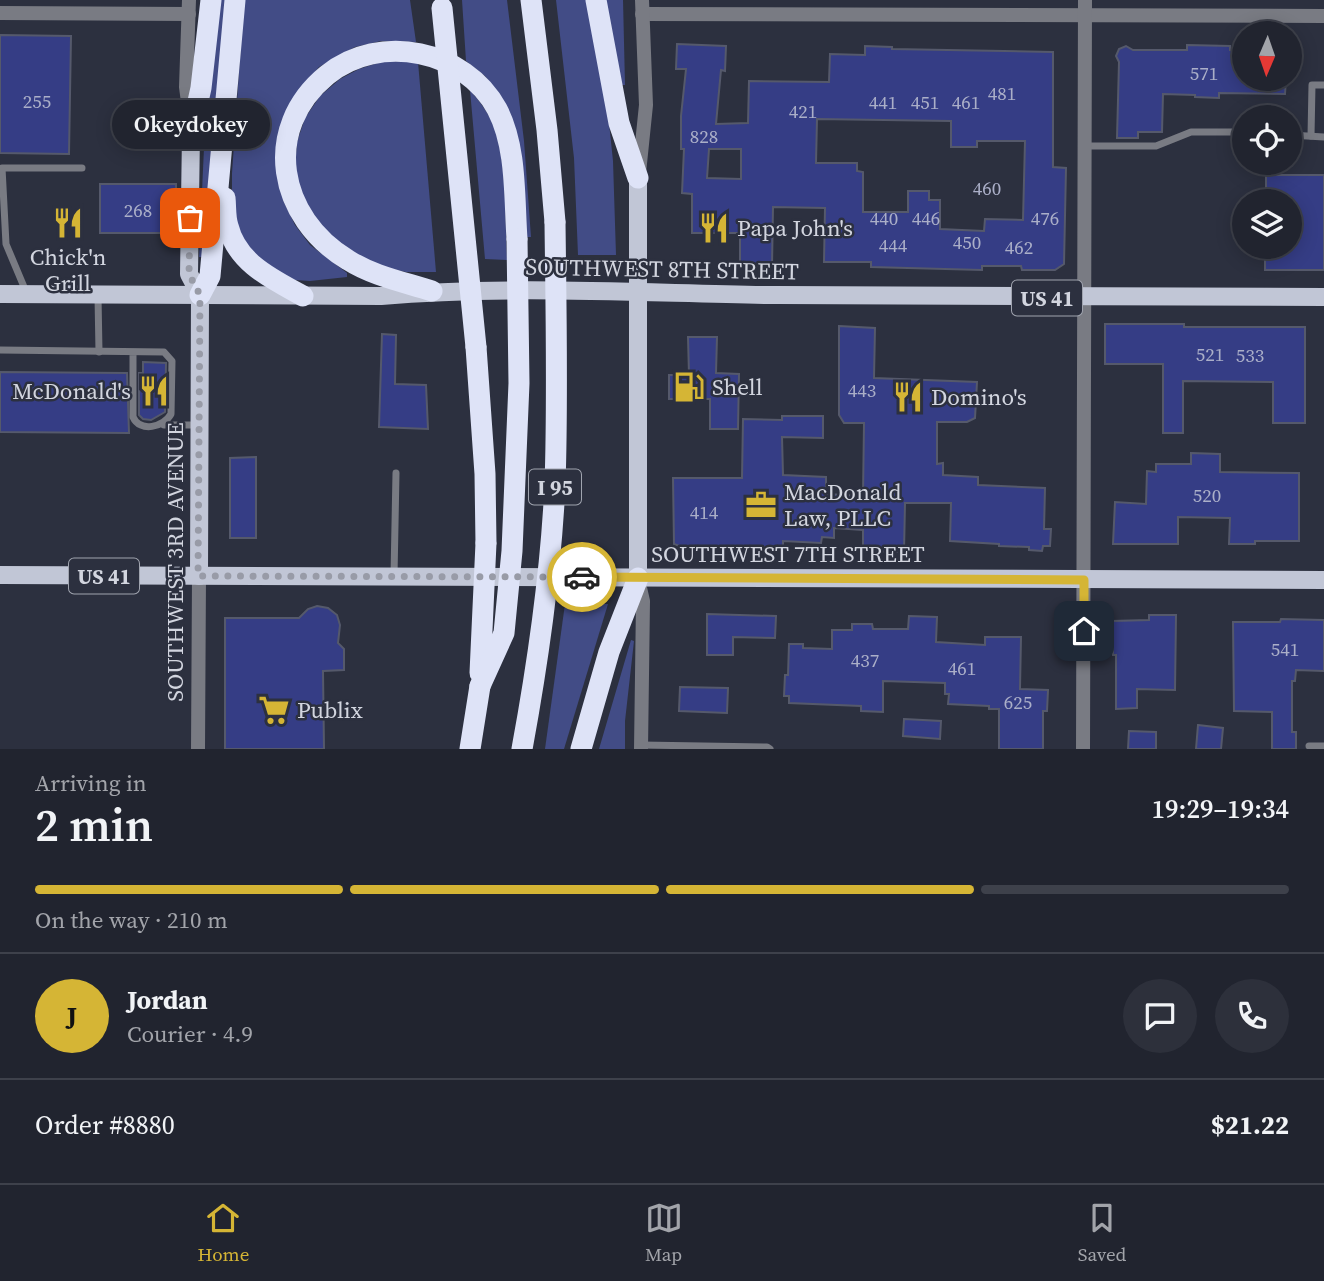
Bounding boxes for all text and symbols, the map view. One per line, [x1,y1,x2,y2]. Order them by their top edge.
north arrow [1232,21,1302,91]
map controls [1232,21,1302,259]
house number: 571 [1190,60,1218,86]
house number: 481 [988,80,1016,106]
house number: 255 [23,88,51,114]
house number: 441 [869,89,897,115]
house number: 451 [911,89,939,115]
house number: 461 [952,89,980,115]
house number: 421 [789,98,817,124]
callout: Okeydokey [111,99,269,148]
button: locate [1232,105,1302,175]
text: Okeydokey [134,108,248,140]
house number: 828 [690,123,718,149]
house number: 460 [973,175,1001,201]
pin [160,188,220,248]
button: layers [1232,189,1302,259]
house number: 268 [124,197,152,223]
icon: bag [171,199,209,237]
house number: 440 [870,205,898,231]
house number: 446 [912,205,940,231]
house number: 476 [1031,205,1059,231]
restaurant icon: Chick'n Grill [51,206,85,240]
restaurant icon: Papa John's [697,211,731,245]
place label: Papa John's [737,212,853,244]
house number: 450 [953,229,981,255]
house number: 444 [879,232,908,258]
house number: 462 [1005,234,1033,260]
place label: Chick'n Grill [30,241,106,299]
street label: SOUTHWEST 8TH STREET [525,251,799,287]
road number: US 41 [1012,280,1082,316]
house number: 521 [1196,341,1224,367]
house number: 533 [1236,342,1264,368]
fuel station icon: Shell [672,370,706,404]
place label: Shell [712,371,763,403]
restaurant icon: McDonald's [137,374,171,408]
place label: McDonald's [12,375,131,407]
house number: 443 [848,377,876,403]
restaurant icon: Domino's [891,380,925,414]
place label: Domino's [931,381,1027,413]
street label: SOUTHWEST 3RD AVENUE [159,422,191,702]
road number: I 95 [529,470,581,504]
place label: MacDonald Law, PLLC [784,476,901,534]
house number: 520 [1193,482,1221,508]
office icon: MacDonald Law, PLLC [744,488,778,522]
house number: 414 [690,499,719,525]
street label: SOUTHWEST 7TH STREET [651,538,925,570]
courier [547,542,617,612]
road number: US 41 [69,558,139,594]
icon: car [563,558,601,596]
pin [1054,601,1114,661]
icon: home [1065,612,1103,650]
house number: 541 [1271,636,1299,662]
house number: 437 [851,647,879,673]
house number: 461 [948,655,976,681]
house number: 625 [1004,689,1032,715]
supermarket icon: Publix [257,693,291,727]
place label: Publix [297,694,363,726]
text: Arriving in [35,767,147,799]
text: 19:29–19:34 [1152,791,1289,827]
text: 2 min [35,793,153,856]
text: On the way · 210 m [35,904,228,936]
button: chat [1123,979,1197,1053]
button: phone [1215,979,1289,1053]
text: Jordan [127,982,208,1018]
text: J [67,998,77,1034]
text: Courier · 4.9 [127,1018,253,1050]
text: Order #8880 [35,1107,175,1143]
text: $21.22 [1211,1107,1289,1143]
tab: Home [198,1199,249,1267]
tab: Map [645,1199,683,1267]
tab: Saved [1078,1199,1126,1267]

